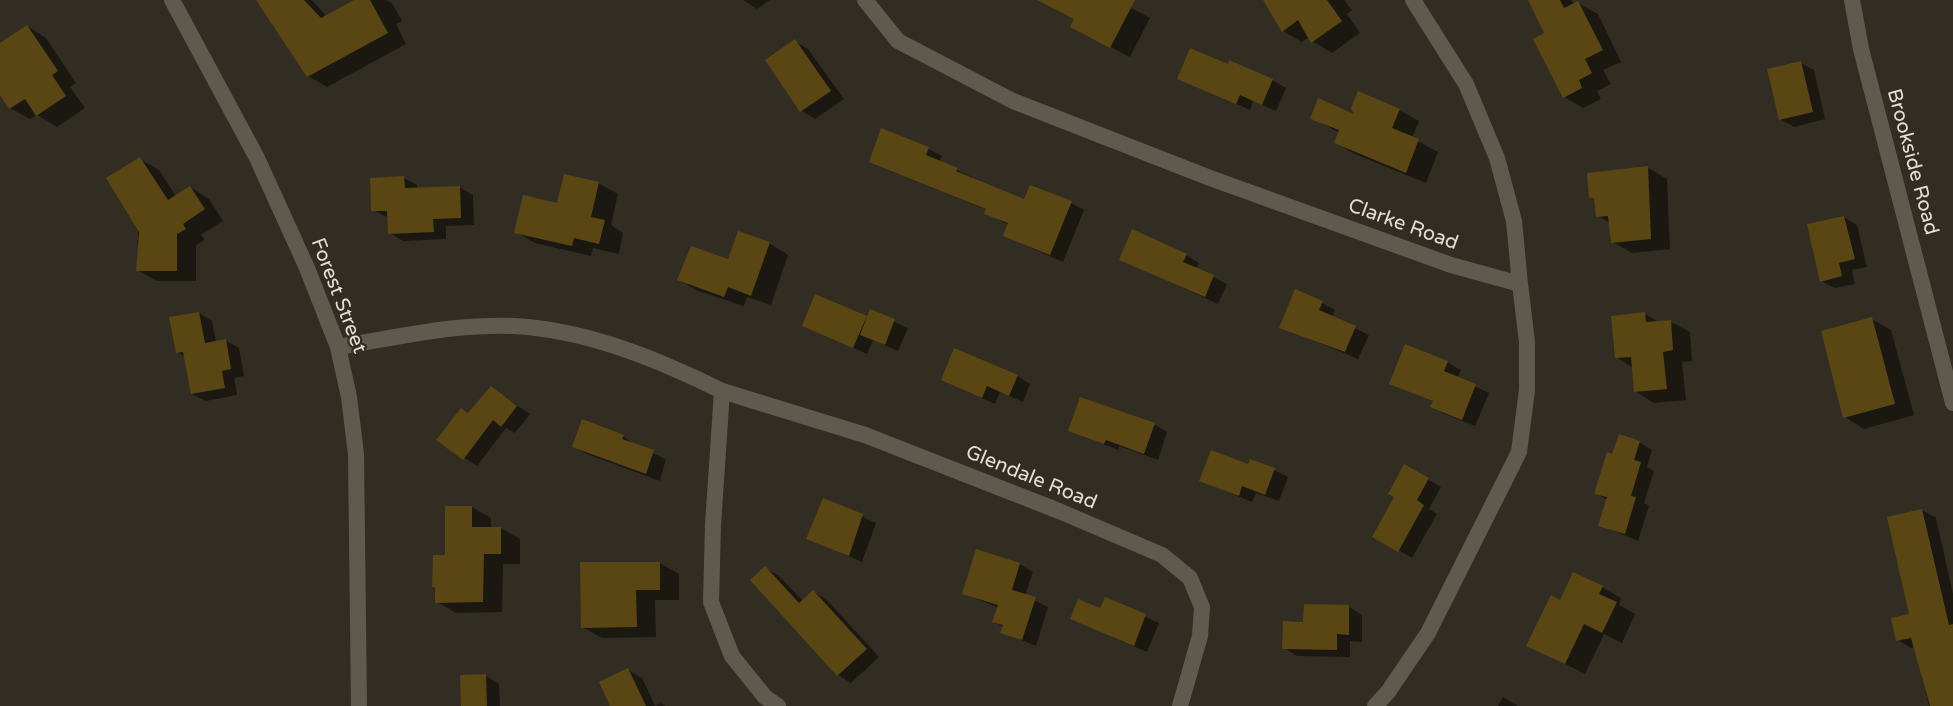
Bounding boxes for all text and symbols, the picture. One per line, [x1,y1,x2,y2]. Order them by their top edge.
street label: Brookside Road [1881,86,1943,238]
street label: Clarke Road [1345,194,1461,256]
street label: Forest Street [305,235,371,357]
street label: Glendale Road [962,441,1100,515]

